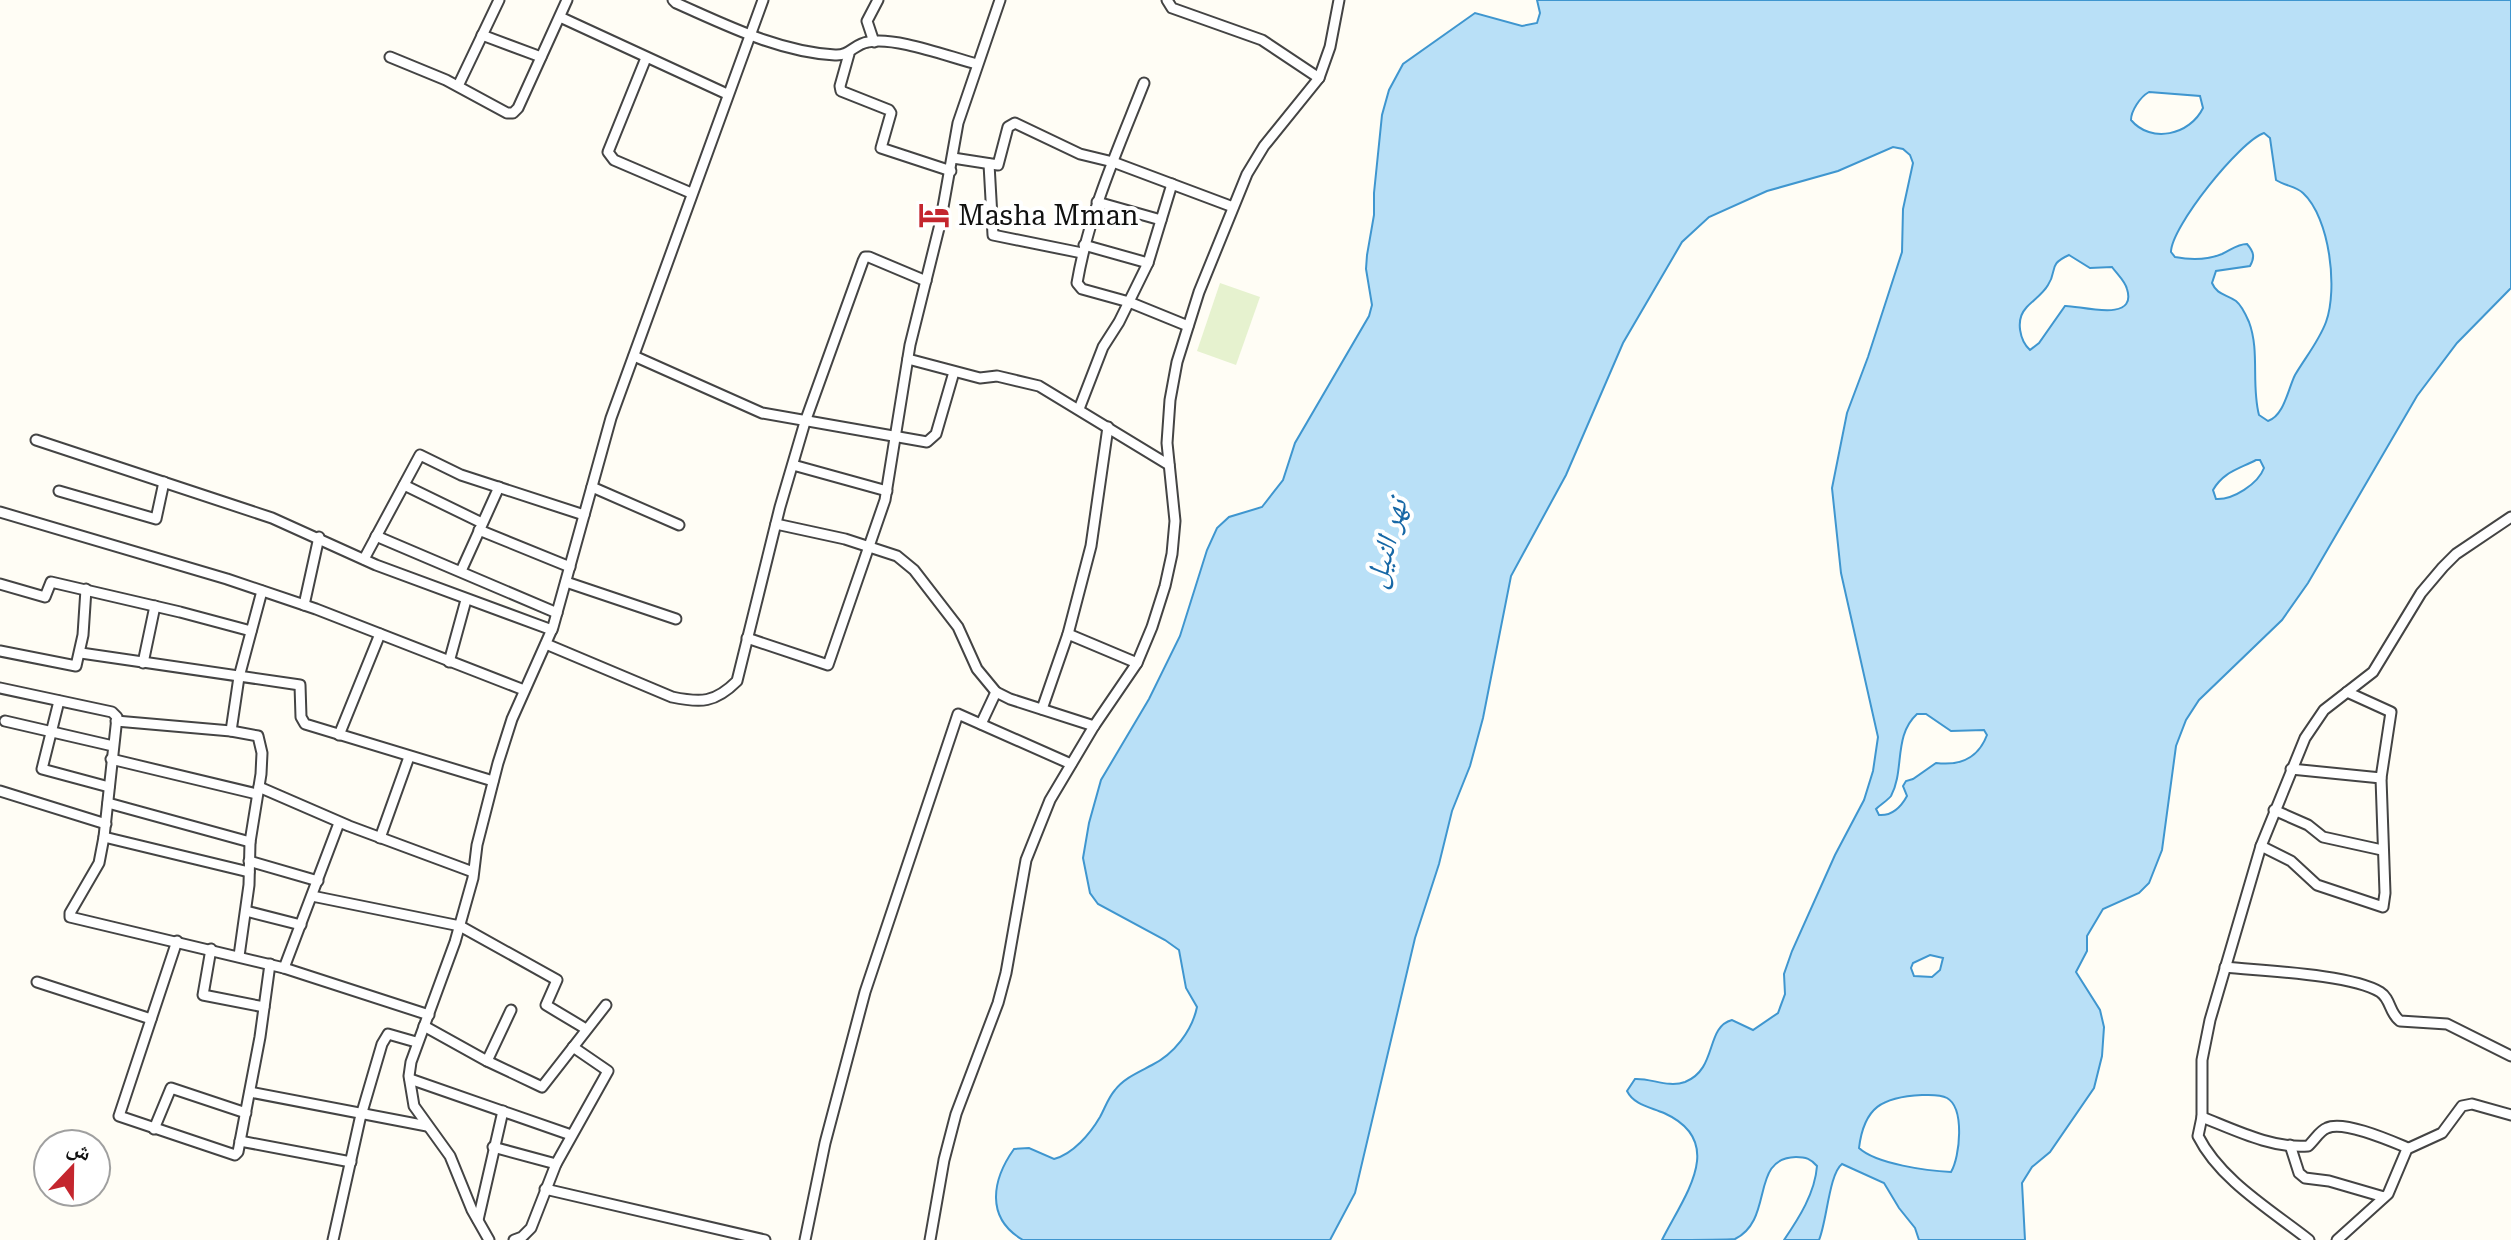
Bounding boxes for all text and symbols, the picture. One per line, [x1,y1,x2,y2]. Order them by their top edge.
hotel icon: Masha Mman [917,198,951,232]
place label: Masha Mman [958,199,1139,232]
water label: نهر النيل [1357,490,1416,591]
north arrow [32,1128,112,1208]
text: ش [63,1134,95,1167]

